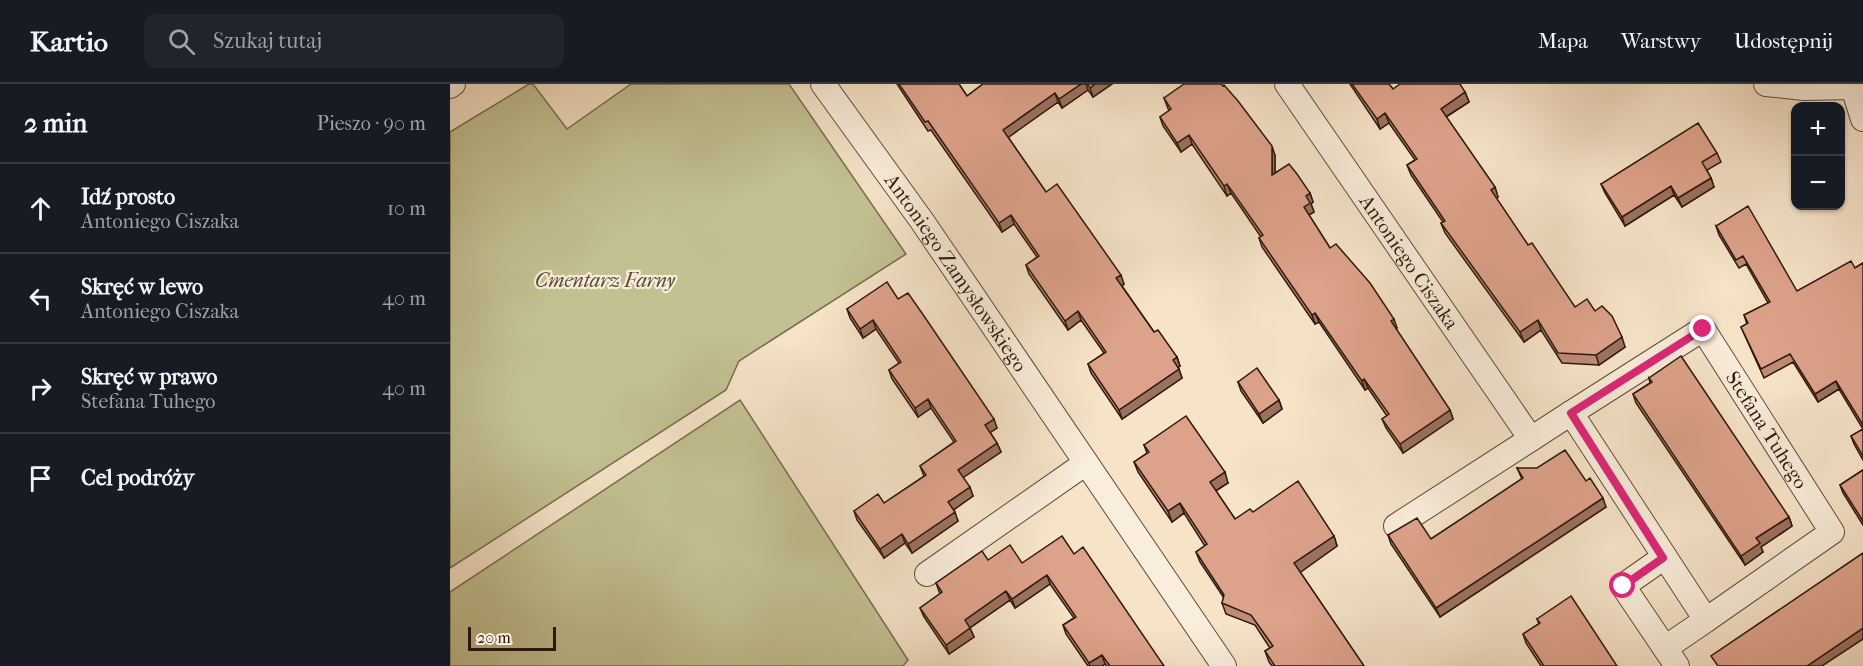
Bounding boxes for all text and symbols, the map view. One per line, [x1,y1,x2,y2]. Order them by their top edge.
search box [144,14,564,68]
text: Kartio [30,25,108,58]
icon: search [165,25,198,58]
text: Szukaj tutaj [213,28,322,54]
text: Mapa [1538,29,1588,53]
text: Warstwy [1621,29,1701,53]
text: Udostępnij [1734,29,1833,53]
map controls [1791,102,1845,210]
button: + [1791,102,1845,156]
text: 2 min [24,108,87,139]
text: Pieszo · 90 m [317,112,426,135]
button: − [1791,156,1845,210]
street label: Antoniego Zamysłowskiego [879,169,1032,376]
text: Idź prosto [81,184,175,210]
street label: Antoniego Ciszaka [1354,190,1464,335]
icon: ahead [24,192,57,225]
text: 10 m [387,197,426,220]
text: Antoniego Ciszaka [81,210,239,233]
park label: Cmentarz Farny [535,269,676,292]
text: Skręć w lewo [81,274,203,300]
icon: left [24,282,57,315]
text: 40 m [382,287,426,310]
text: Antoniego Ciszaka [81,300,239,323]
route end [1689,315,1715,341]
text: Skręć w prawo [81,364,217,390]
street label: Stefana Tuhego [1721,367,1812,493]
icon: right [24,372,57,405]
text: 40 m [382,377,426,400]
text: Stefana Tuhego [81,390,216,413]
icon: arrive [24,462,57,495]
text: Cel podróży [81,465,194,491]
route start [1609,572,1635,598]
scale bar [468,624,556,652]
text: 20 m [477,628,511,647]

